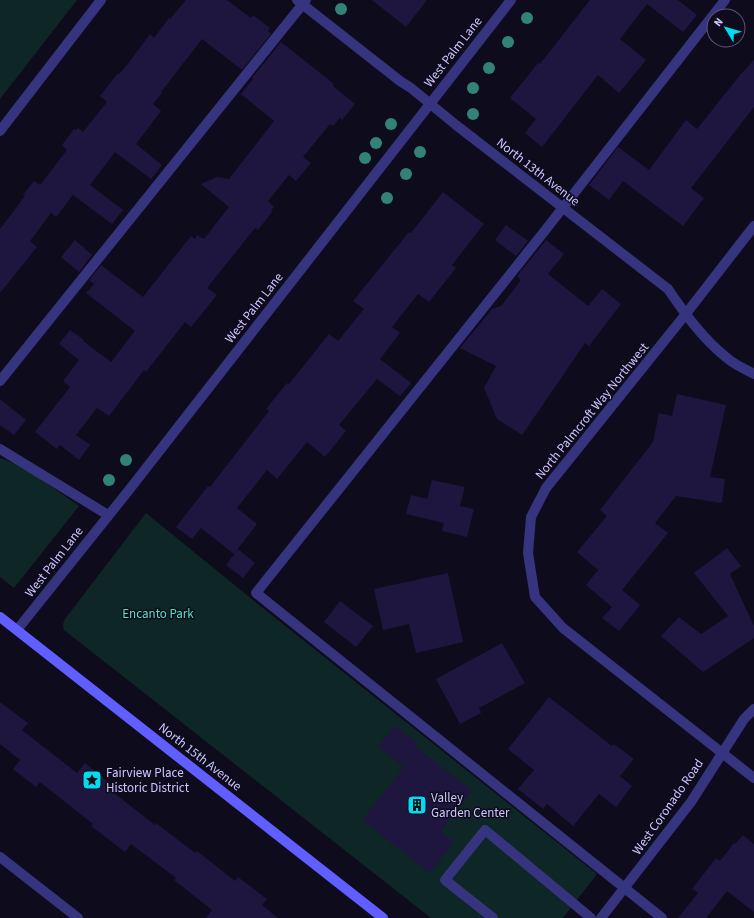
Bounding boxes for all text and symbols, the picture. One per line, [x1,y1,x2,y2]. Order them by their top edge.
north arrow [706,8,746,48]
street label: West Palm Lane [420,13,486,91]
text: N [710,15,727,30]
street label: North 13th Avenue [493,134,583,210]
street label: West Palm Lane [221,269,287,347]
street label: North Palmcroft Way Northwest [531,338,653,483]
street label: West Palm Lane [21,523,87,601]
park label: Encanto Park [122,605,194,623]
street label: North 15th Avenue [155,719,245,795]
street label: West Coronado Road [628,755,708,859]
place label: Fairview Place Historic District [106,764,190,797]
place icon: Fairview Place Historic District [81,769,103,791]
place label: Valley Garden Center [431,789,510,822]
building icon: Valley Garden Center [406,794,428,816]

